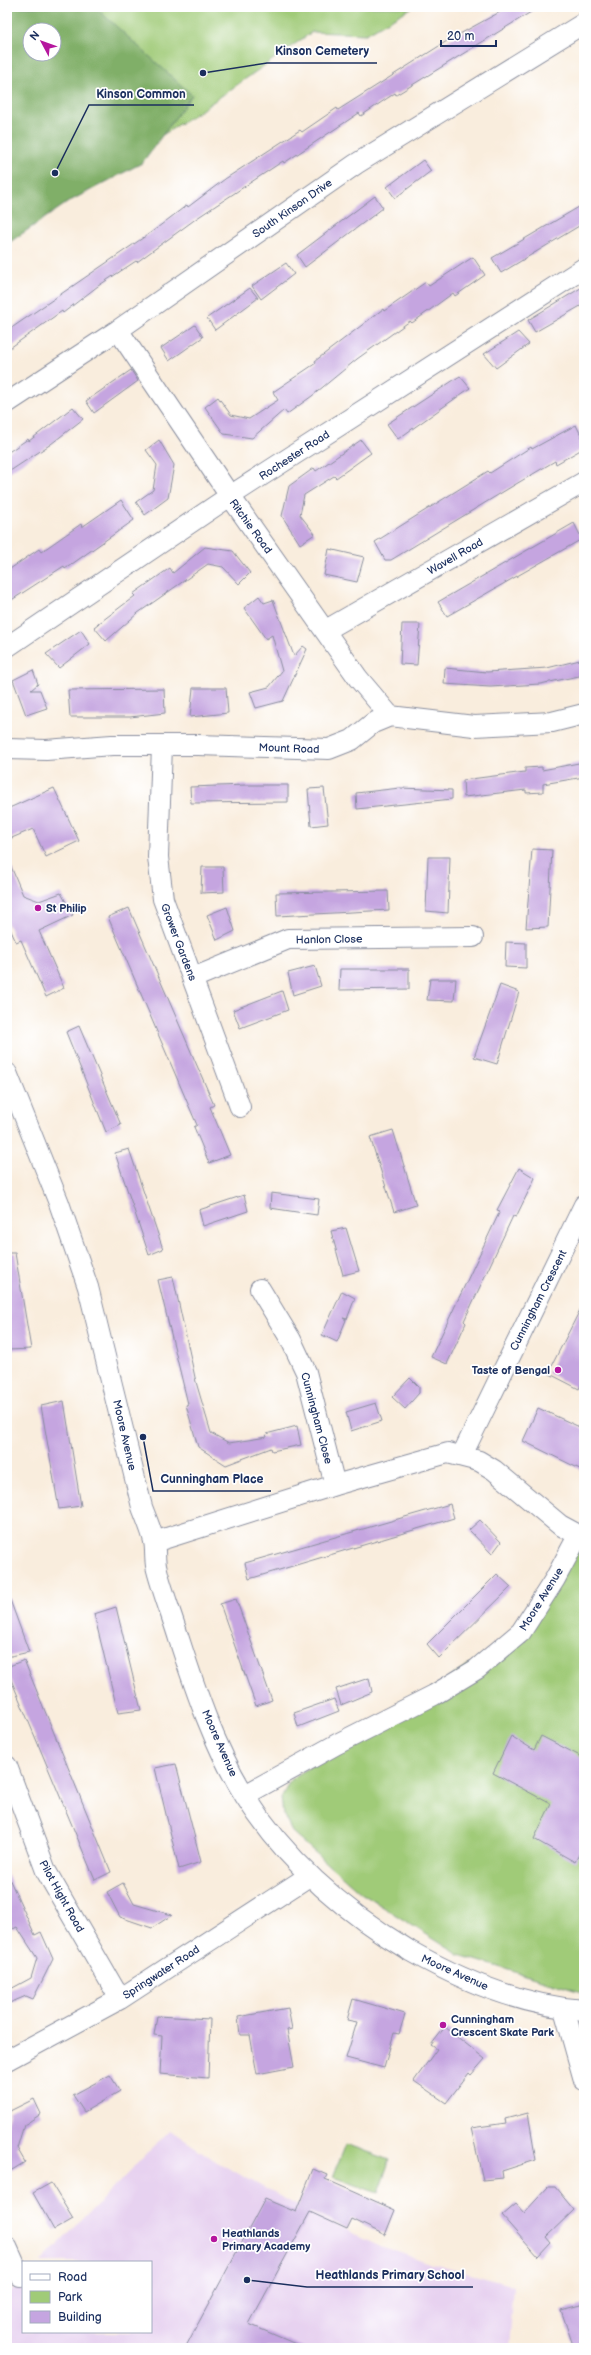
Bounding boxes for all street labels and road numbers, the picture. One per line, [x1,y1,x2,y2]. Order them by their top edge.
street label: South Kinson Drive [250,176,335,241]
street label: Rochester Road [257,428,332,483]
street label: Ritchie Road [227,497,275,556]
street label: Wavell Road [425,535,485,578]
street label: Mount Road [258,741,320,756]
street label: Grower Gardens [158,902,199,983]
street label: Hanlon Close [296,932,363,947]
street label: Cunningham Crescent [507,1247,570,1353]
street label: Cunningham Close [298,1371,335,1466]
street label: Moore Avenue [110,1398,139,1472]
street label: Moore Avenue [517,1565,566,1633]
street label: Moore Avenue [199,1708,240,1779]
street label: Pilot Hight Road [36,1858,87,1935]
street label: Springwater Road [121,1943,202,2002]
street label: Moore Avenue [419,1952,491,1993]

